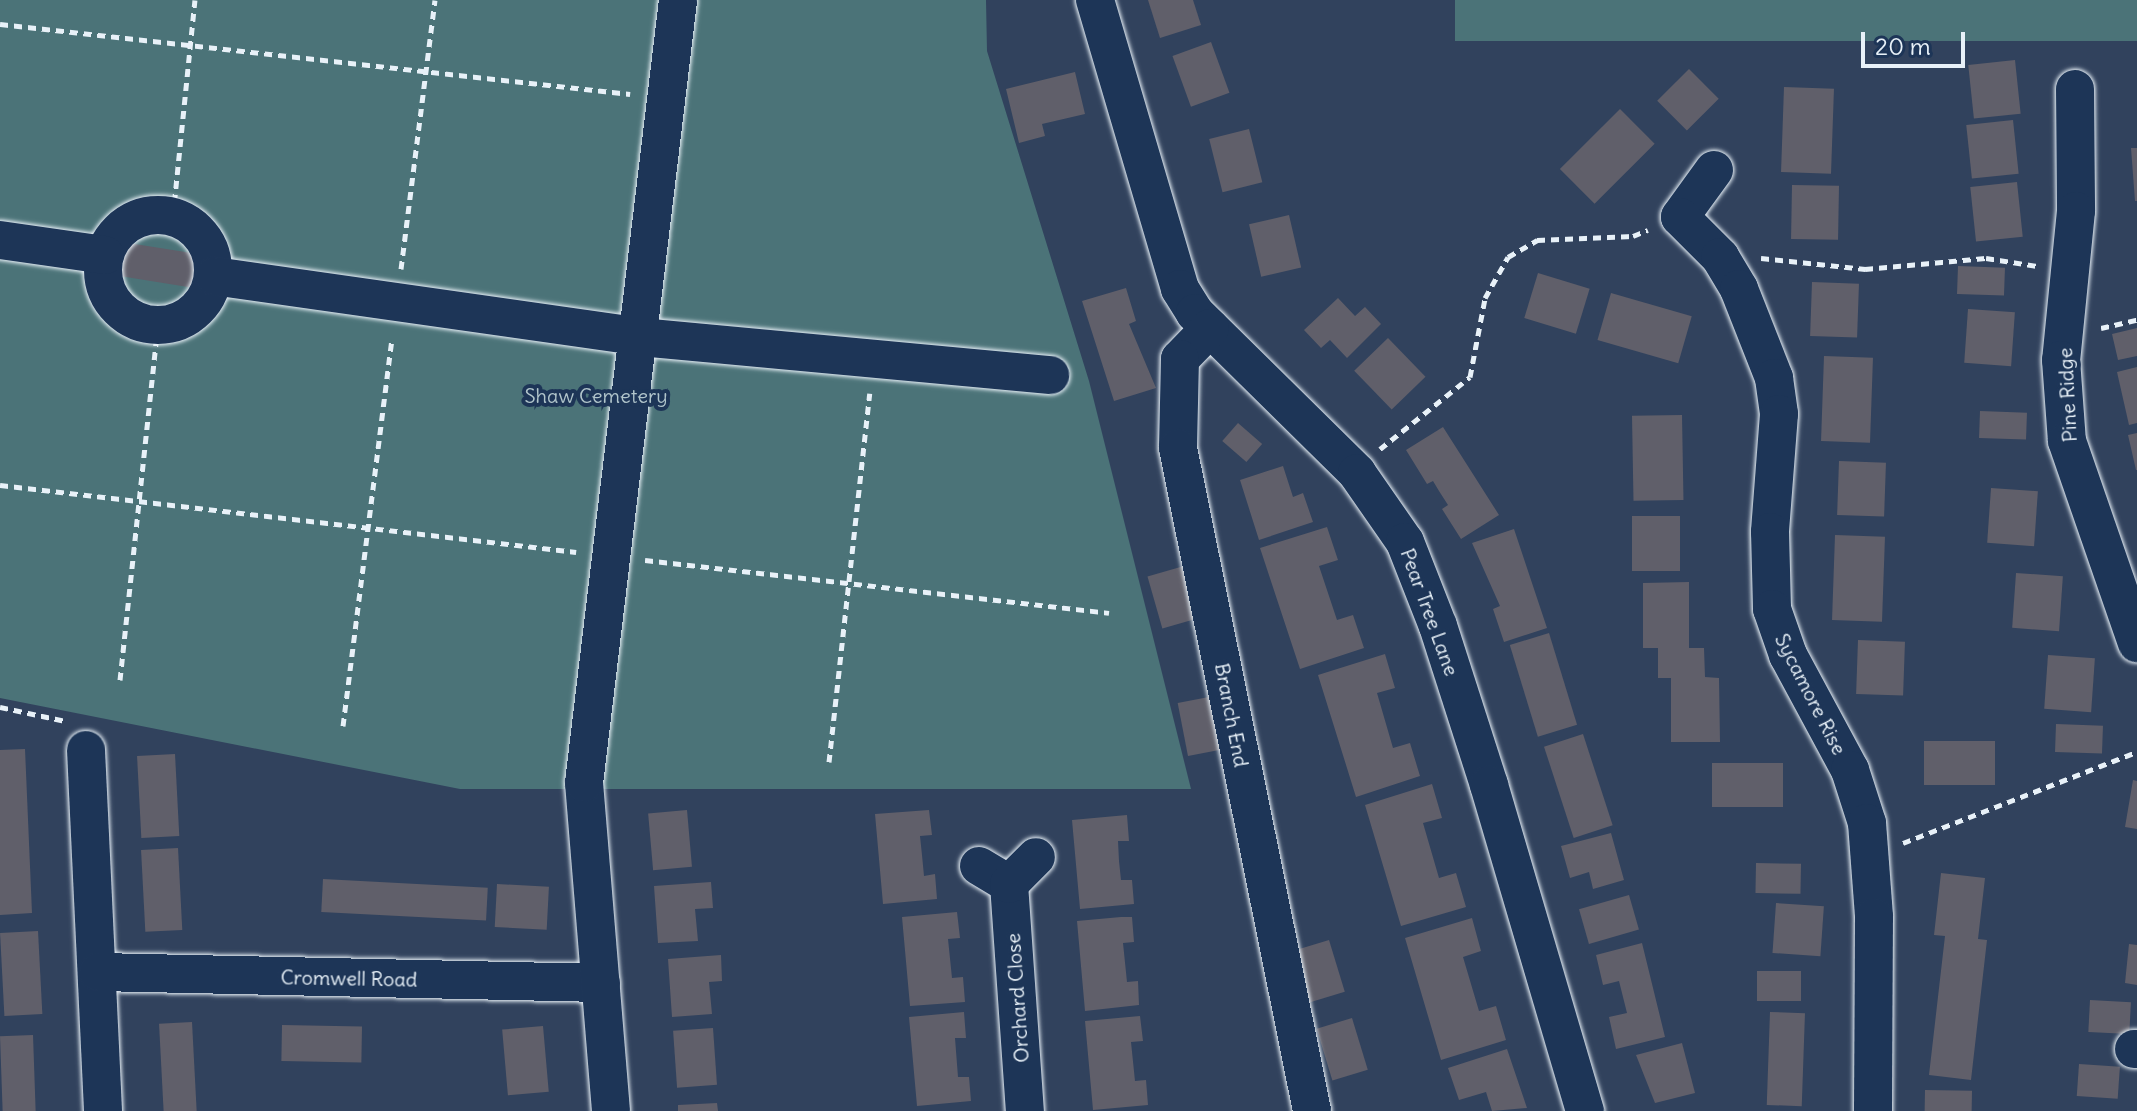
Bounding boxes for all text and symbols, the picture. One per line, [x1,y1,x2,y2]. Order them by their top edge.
scale bar [1865,16,1969,66]
text: 20 m [1875,31,1931,61]
street label: Pine Ridge [2053,347,2081,443]
park label: Shaw Cemetery [524,383,668,407]
street label: Pear Tree Lane [1396,545,1464,679]
street label: Sycamore Rise [1770,629,1852,759]
street label: Branch End [1210,661,1254,769]
street label: Orchard Close [1001,932,1033,1064]
street label: Cromwell Road [280,965,418,991]

